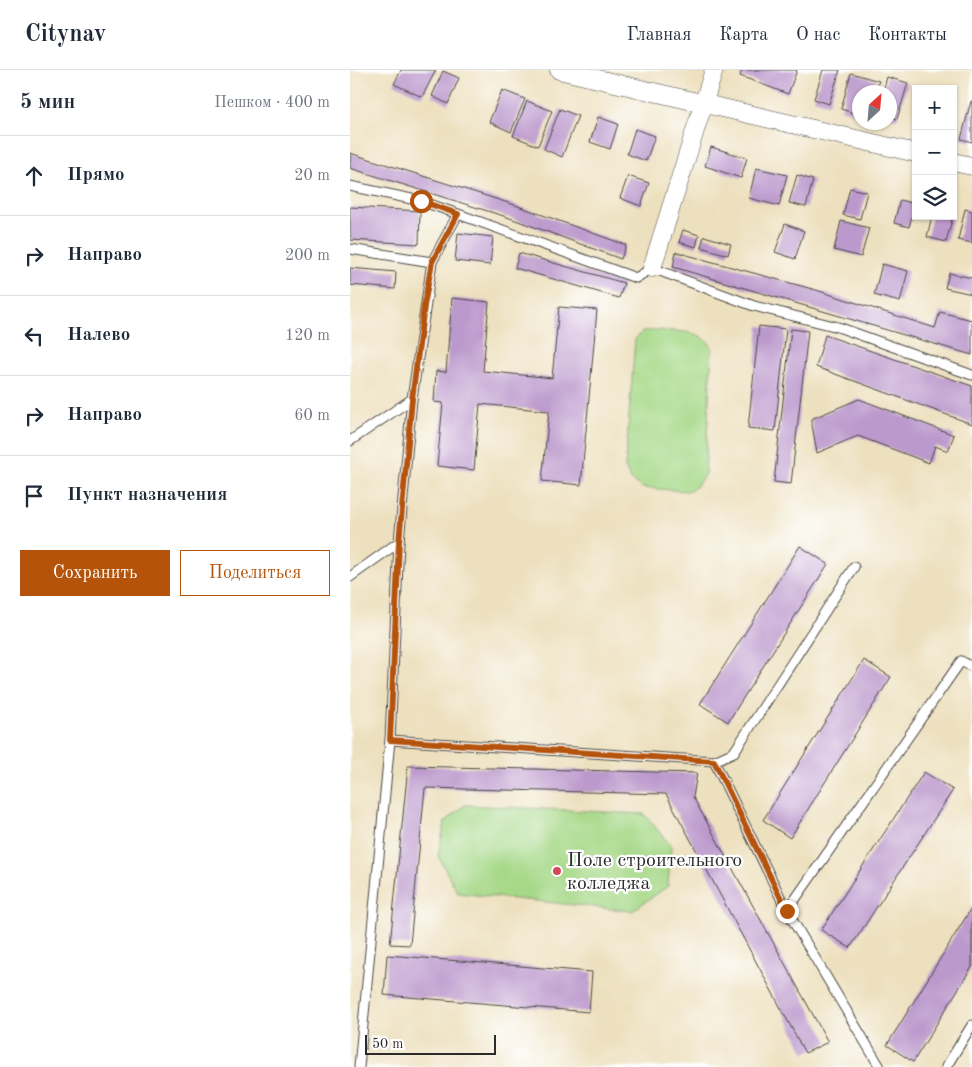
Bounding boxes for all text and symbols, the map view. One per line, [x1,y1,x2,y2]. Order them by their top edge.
text: Citynav [25,23,106,47]
text: Главная [627,26,691,44]
text: Карта [719,26,768,44]
text: О нас [796,26,840,44]
text: Контакты [868,26,947,44]
north arrow [852,85,897,130]
map controls [912,85,957,220]
button: + [912,85,957,130]
text: 5 мин [20,92,75,113]
text: Пешком · 400 m [214,95,330,111]
button: − [912,130,957,175]
icon: ahead [20,162,48,190]
text: Прямо [67,166,125,185]
text: 20 m [294,168,330,184]
button: layers [912,175,957,220]
route start [410,190,433,213]
icon: right [20,242,48,270]
text: Направо [67,246,142,265]
text: 200 m [285,248,330,264]
icon: left [20,322,48,350]
text: Налево [67,326,130,345]
text: 120 m [285,328,330,344]
icon: right [20,402,48,430]
text: Направо [67,406,142,425]
text: 60 m [294,408,330,424]
icon: arrive [20,482,48,510]
text: Пункт назначения [67,486,227,505]
button: Сохранить [20,550,170,596]
button: Поделиться [180,550,330,596]
place label: Поле строительного колледжа [567,851,742,894]
marker: Поле строительного колледжа [551,865,563,877]
route end [776,900,799,923]
scale bar [365,1032,496,1055]
text: 50 m [372,1037,403,1051]

